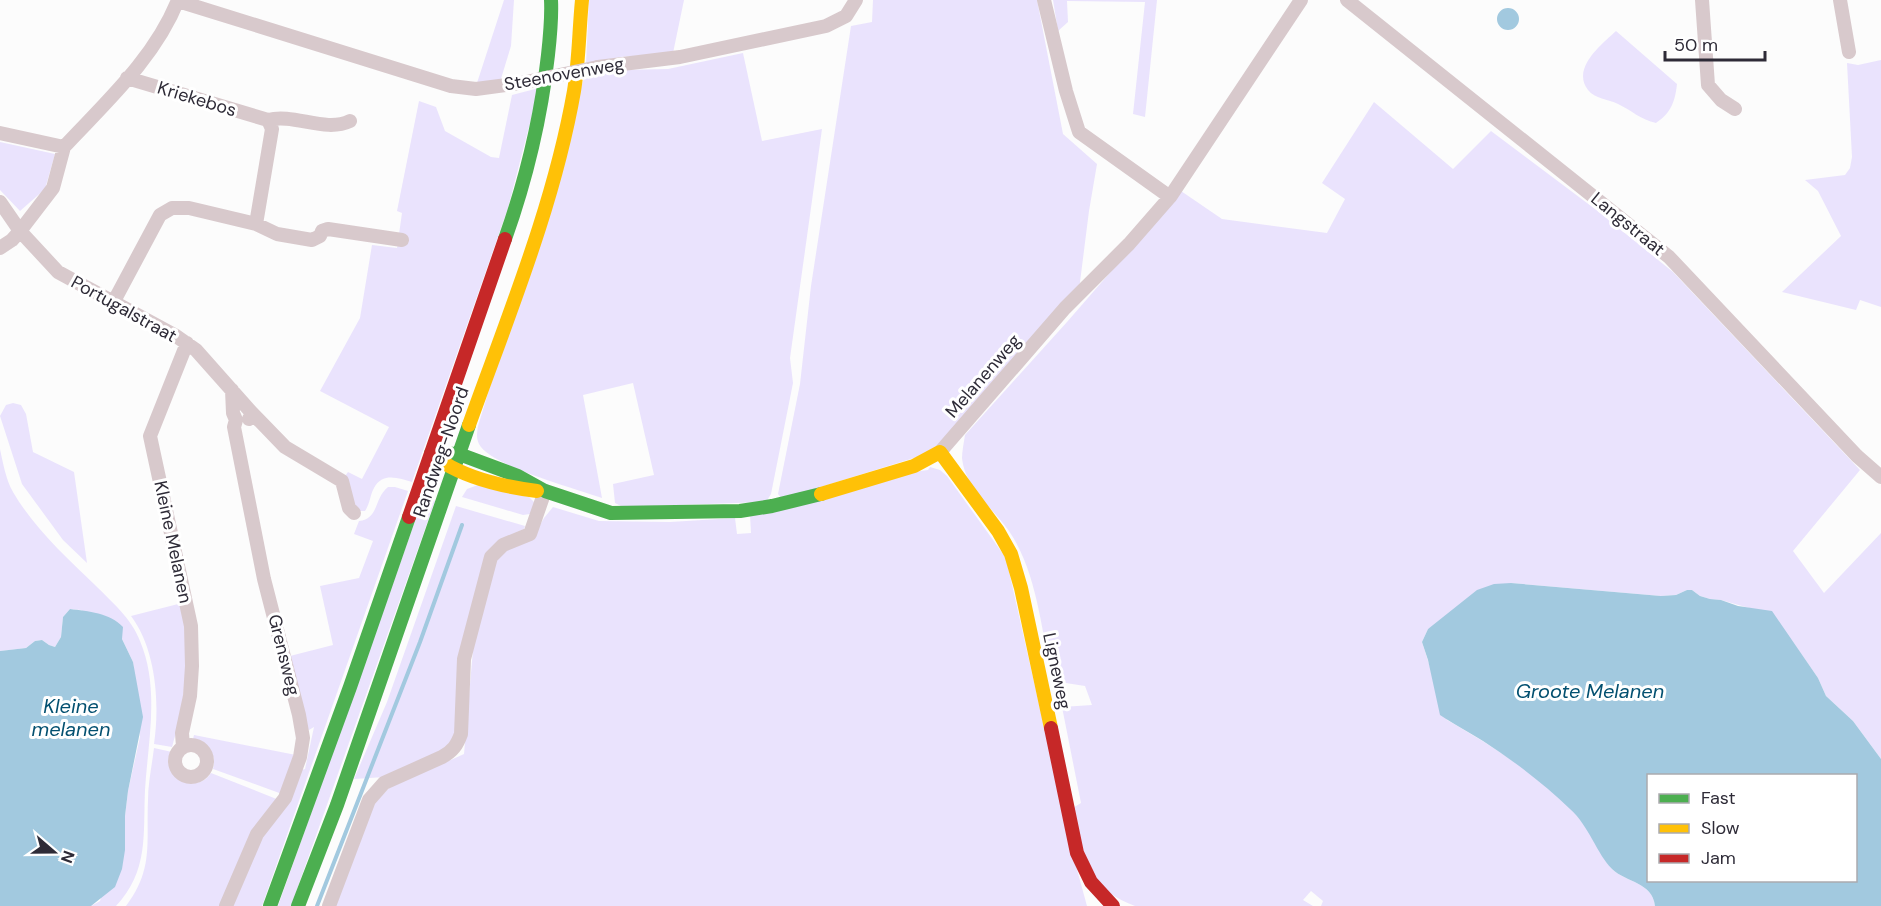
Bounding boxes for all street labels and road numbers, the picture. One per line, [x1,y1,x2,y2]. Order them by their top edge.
street label: Steenovenweg [502,52,626,96]
street label: Kriekebos [155,76,239,122]
street label: Langstraat [1586,187,1670,261]
street label: Portugalstraat [67,270,181,348]
street label: Melanenweg [940,329,1026,423]
street label: Randweg-Noord [407,384,475,520]
street label: Kleine Melanen [148,479,198,605]
street label: Grensweg [262,612,306,698]
street label: Ligneweg [1037,631,1077,711]

